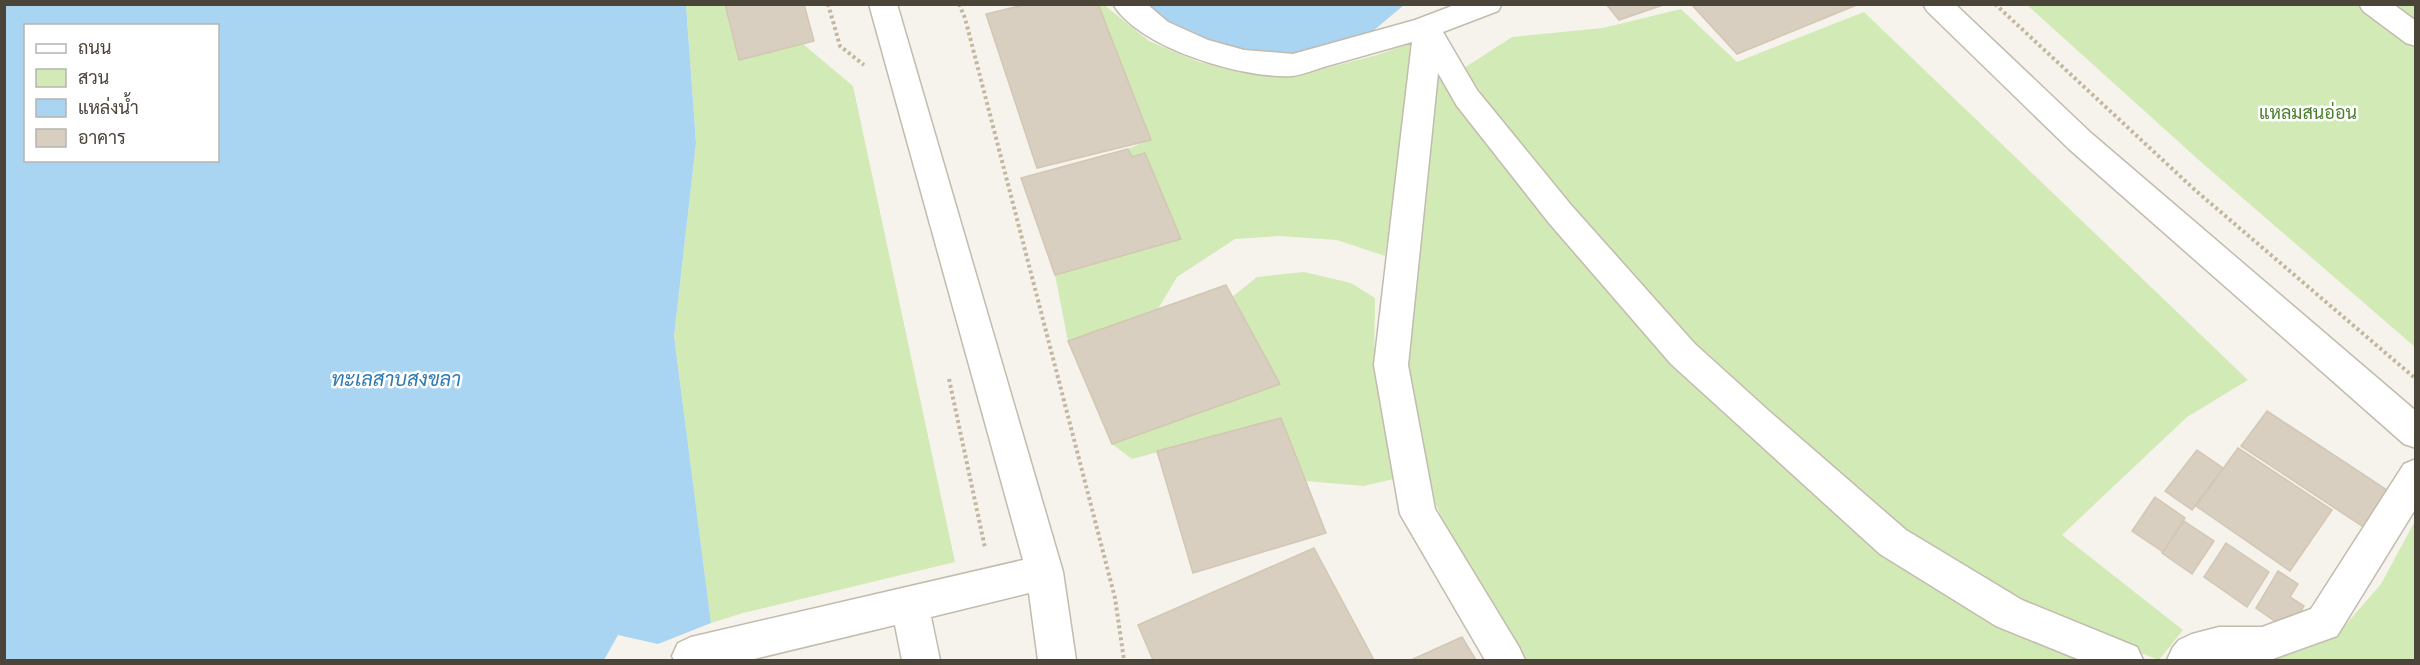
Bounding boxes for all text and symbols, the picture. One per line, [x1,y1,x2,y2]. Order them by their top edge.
legend [24,24,219,162]
text: ถนน [78,38,111,61]
text: สวน [78,68,109,91]
text: แหล่งน้ำ [78,92,139,121]
park label: แหลมสนอ่อน [2259,101,2357,126]
text: อาคาร [78,128,126,151]
water label: ทะเลสาบสงขลา [331,368,461,394]

